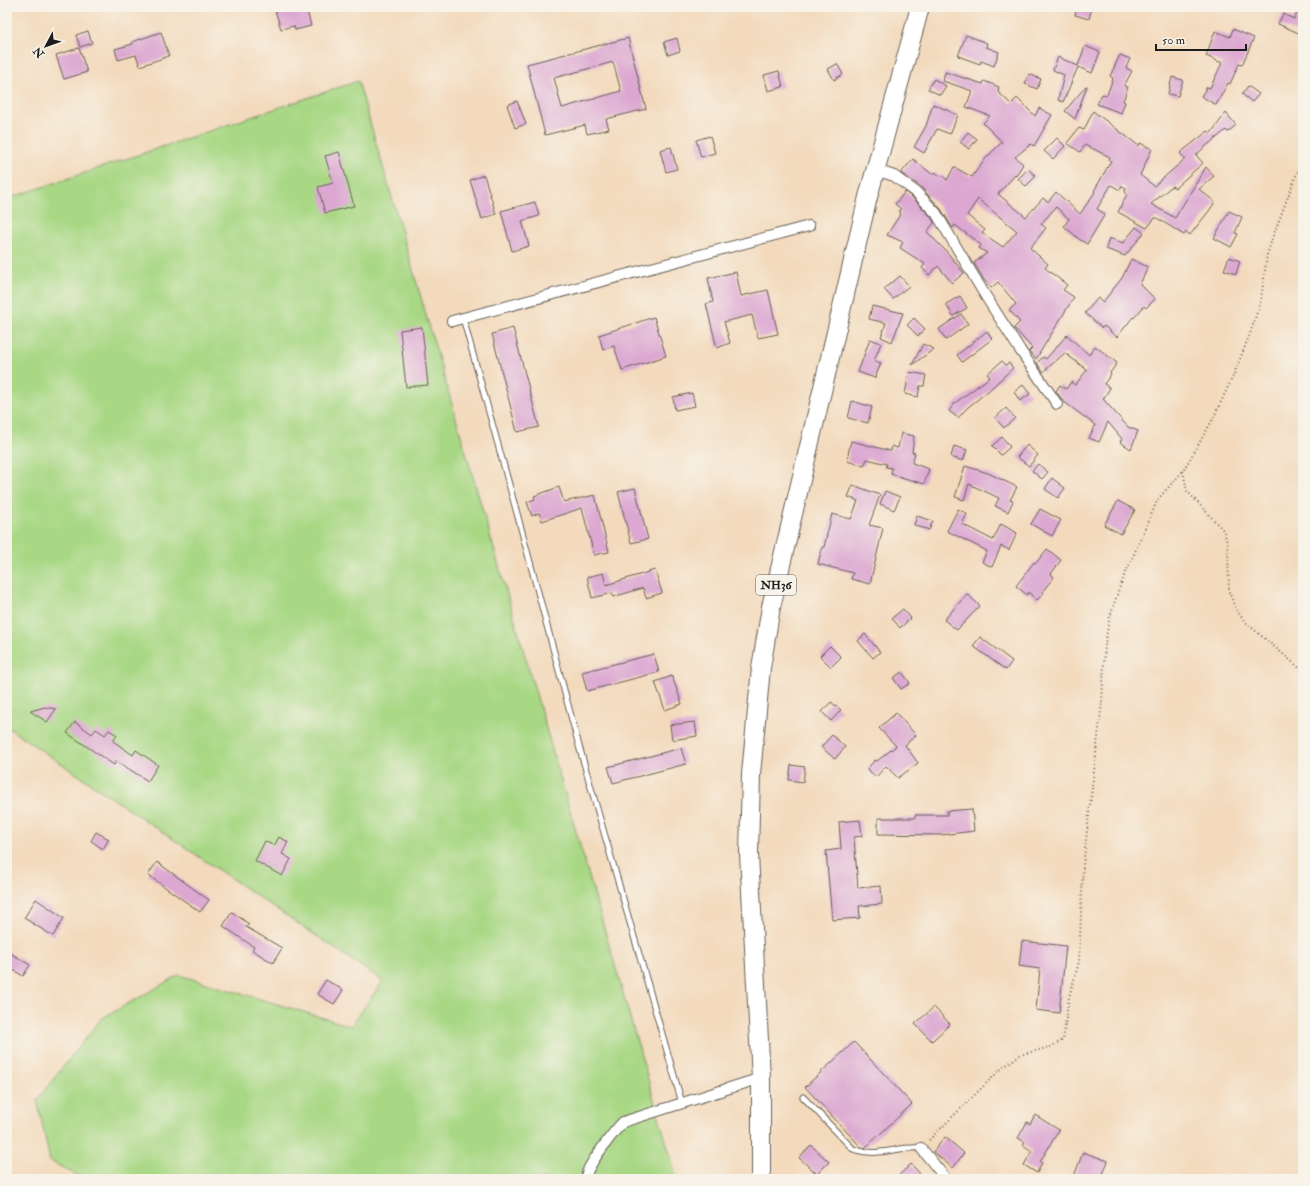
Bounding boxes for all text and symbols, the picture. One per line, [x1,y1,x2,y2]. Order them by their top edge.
north arrow [26,26,66,66]
scale bar [1156,26,1246,52]
text: 50 m [1162,33,1186,48]
text: N [30,43,48,61]
road number: NH36 [756,575,796,595]

